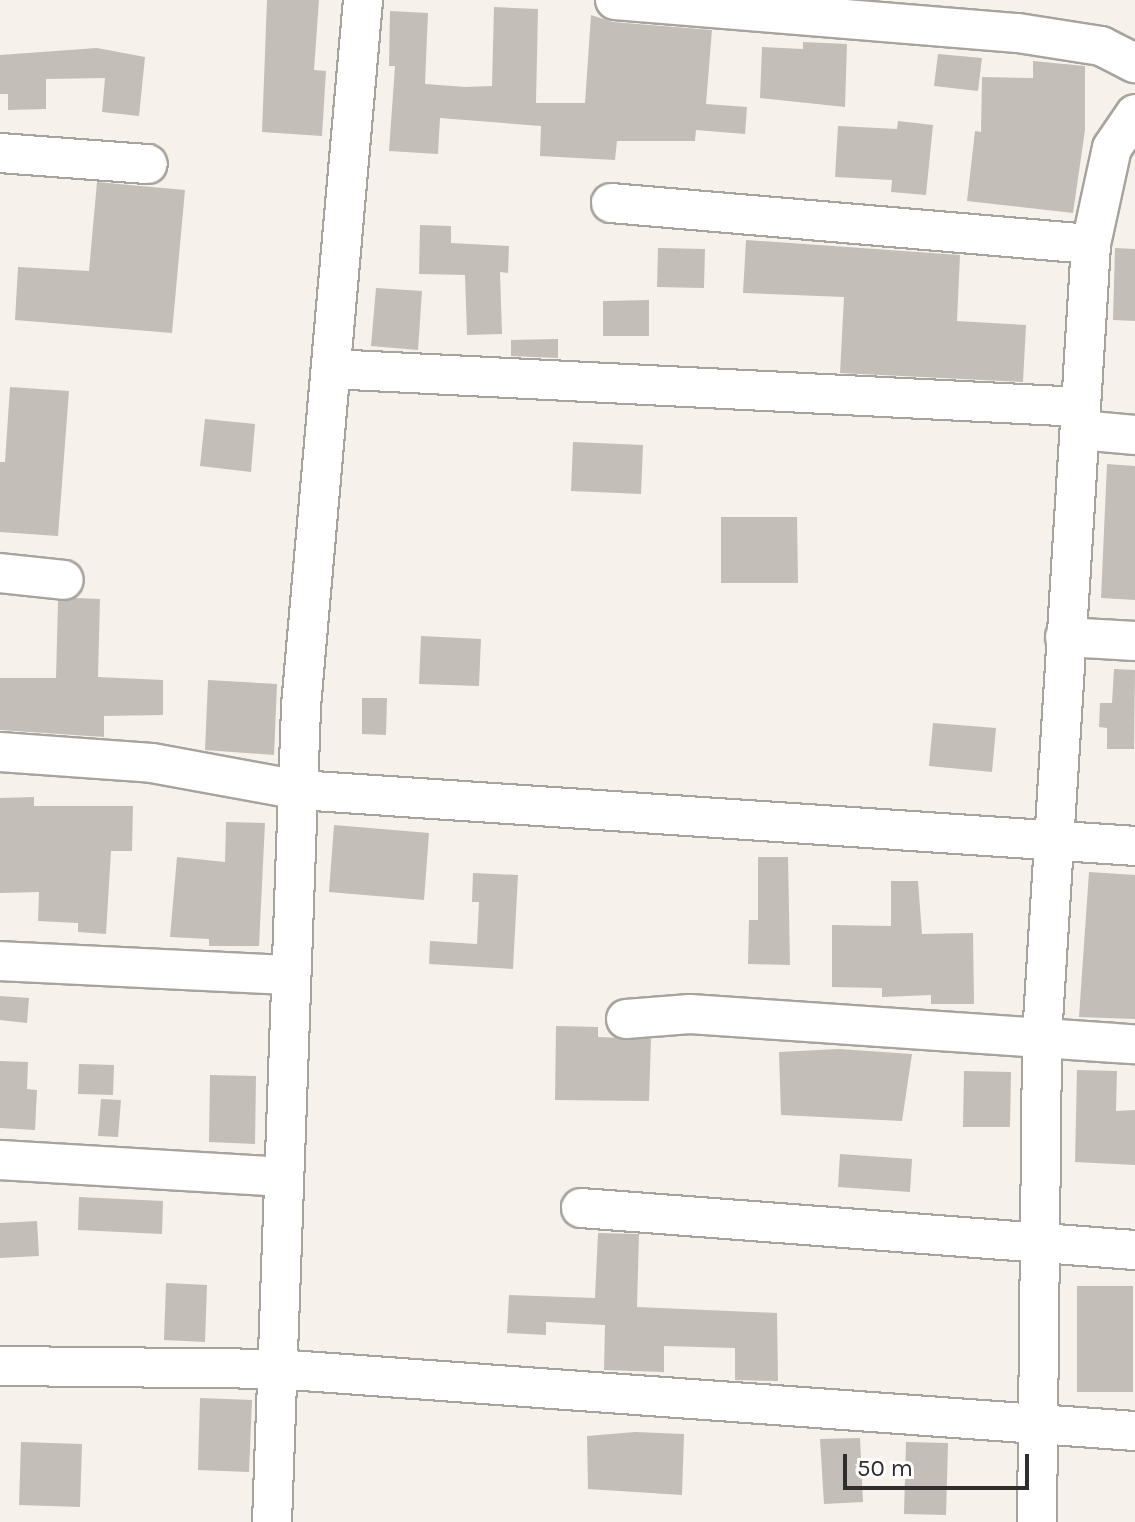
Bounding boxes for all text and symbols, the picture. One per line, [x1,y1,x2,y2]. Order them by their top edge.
scale bar [847,1438,1033,1488]
text: 50 m [857,1454,913,1482]

